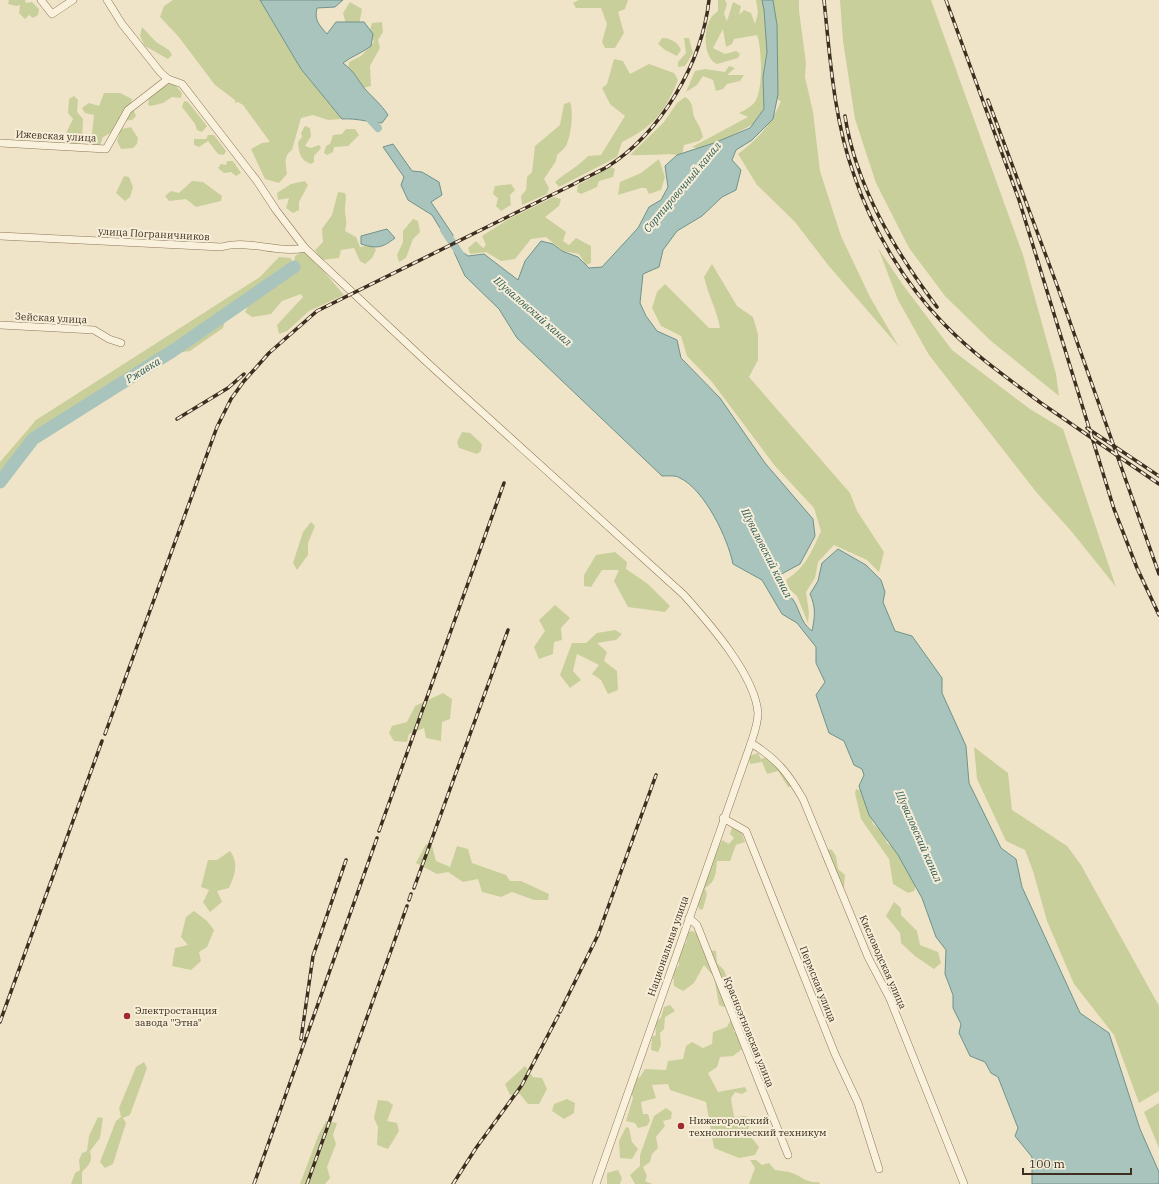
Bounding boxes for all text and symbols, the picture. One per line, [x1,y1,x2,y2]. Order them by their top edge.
street label: Ижевская улица [15,127,97,145]
water label: Сортировочный канал [640,138,724,235]
street label: улица Пограничников [98,225,210,243]
water label: Шуваловский канал [490,273,576,349]
street label: Зейская улица [15,310,88,326]
water label: Ржавка [122,354,163,387]
water label: Шуваловский канал [738,505,796,601]
water label: Шуваловский канал [892,787,946,885]
street label: Национальная улица [645,893,692,998]
street label: Кисловодская улица [856,913,910,1011]
street label: Пермская улица [797,944,839,1024]
street label: Красноэтновская улица [721,975,777,1090]
place label: Электростанция завода "Этна" [135,1004,218,1029]
marker: Электростанция завода "Этна" [122,1011,132,1021]
place label: Нижегородский технологический техникум [689,1114,827,1139]
marker: Нижегородский технологический техникум [676,1121,686,1131]
scale bar [1023,1150,1131,1176]
text: 100 m [1029,1156,1065,1171]

